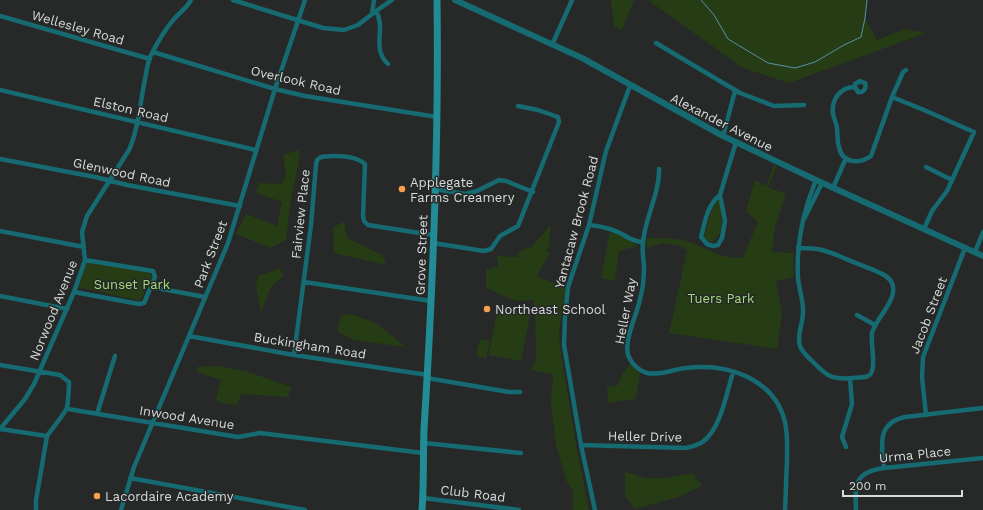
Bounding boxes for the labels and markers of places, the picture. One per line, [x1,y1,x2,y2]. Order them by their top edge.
place label: Applegate Farms Creamery [410,175,515,205]
marker: Applegate Farms Creamery [397,184,407,194]
place label: Northeast School [495,302,605,317]
marker: Northeast School [482,304,492,314]
place label: Lacordaire Academy [105,489,234,504]
marker: Lacordaire Academy [92,491,102,501]

